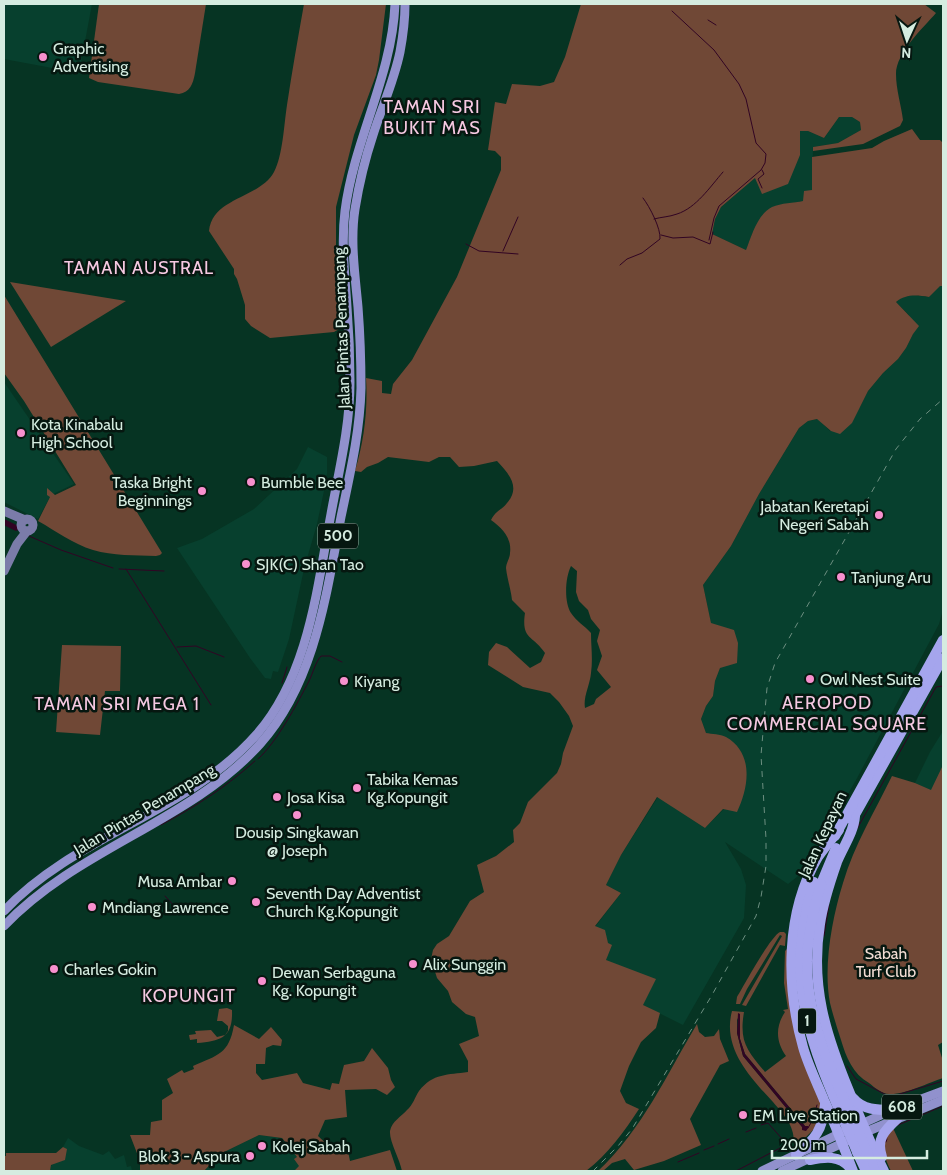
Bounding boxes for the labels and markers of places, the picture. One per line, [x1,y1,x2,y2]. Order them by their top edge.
place label: Graphic Advertising [53,39,129,76]
marker: Graphic Advertising [37,51,49,63]
place label: Kota Kinabalu High School [31,415,123,452]
marker: Kota Kinabalu High School [15,427,27,439]
place label: Taska Bright Beginnings [112,473,193,510]
place label: Bumble Bee [261,473,343,492]
marker: Bumble Bee [245,476,257,488]
marker: Taska Bright Beginnings [196,485,208,497]
place label: Jabatan Keretapi Negeri Sabah [759,497,869,534]
marker: Jabatan Keretapi Negeri Sabah [873,509,885,521]
place label: SJK(C) Shan Tao [256,555,364,574]
marker: SJK(C) Shan Tao [240,558,252,570]
place label: Tanjung Aru [851,568,931,587]
marker: Tanjung Aru [835,571,847,583]
place label: Owl Nest Suite [820,670,921,689]
place label: Kiyang [354,672,400,691]
marker: Owl Nest Suite [804,673,816,685]
marker: Kiyang [338,675,350,687]
place label: Tabika Kemas Kg.Kopungit [367,770,458,807]
marker: Tabika Kemas Kg.Kopungit [351,782,363,794]
place label: Josa Kisa [286,788,345,807]
marker: Josa Kisa [271,791,283,803]
marker: Dousip Singkawan @ Joseph [291,809,303,821]
place label: Dousip Singkawan @ Joseph [235,823,359,860]
place label: Musa Ambar [137,872,223,891]
marker: Musa Ambar [226,875,238,887]
place label: Seventh Day Adventist Church Kg.Kopungit [266,884,421,921]
marker: Seventh Day Adventist Church Kg.Kopungit [250,896,262,908]
place label: Mndiang Lawrence [102,898,229,917]
marker: Mndiang Lawrence [86,901,98,913]
place label: Alix Sunggin [423,955,506,974]
marker: Alix Sunggin [407,958,419,970]
place label: Charles Gokin [64,960,156,979]
marker: Charles Gokin [48,963,60,975]
place label: Dewan Serbaguna Kg. Kopungit [272,963,396,1000]
marker: Dewan Serbaguna Kg. Kopungit [256,975,268,987]
place label: EM Live Station [753,1106,858,1125]
marker: EM Live Station [737,1109,749,1121]
place label: Kolej Sabah [272,1137,350,1156]
marker: Kolej Sabah [256,1140,268,1152]
place label: Blok 3 - Aspura [138,1147,240,1166]
marker: Blok 3 - Aspura [244,1150,256,1162]

